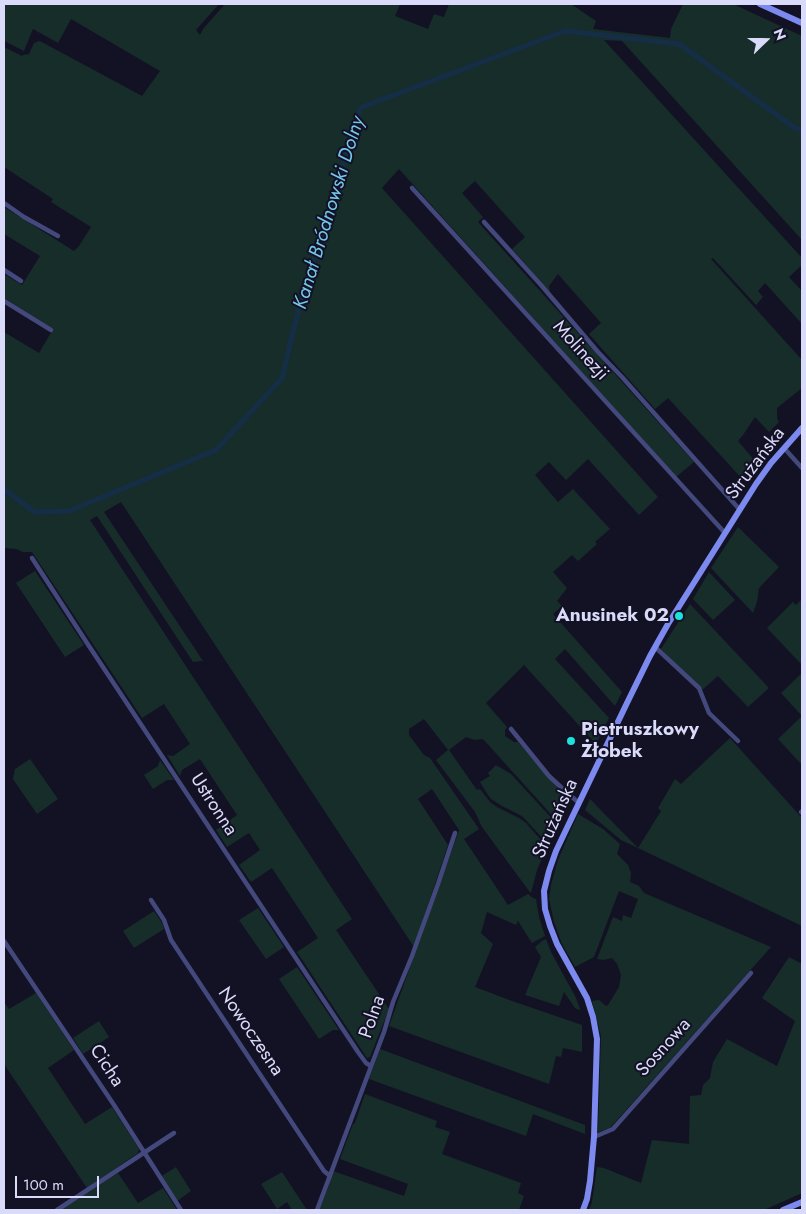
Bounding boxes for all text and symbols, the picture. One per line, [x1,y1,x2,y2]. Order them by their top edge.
north arrow [741,15,791,65]
text: N [769,25,791,43]
water label: Kanał Bródnowski Dolny [289,114,371,312]
street label: Molinezji [547,316,613,386]
street label: Strużańska [721,423,791,505]
place label: Anusinek 02 [556,605,669,627]
marker: Anusinek 02 [673,610,685,622]
place label: Pietruszkowy Żłobek [581,719,699,763]
marker: Pietruszkowy Żłobek [565,735,577,747]
street label: Ustronna [184,770,242,840]
street label: Strużańska [528,776,584,862]
street label: Nowoczesna [212,983,288,1081]
street label: Polna [355,993,391,1041]
street label: Sosnowa [632,1014,696,1082]
street label: Cicha [84,1040,128,1092]
scale bar [18,1166,101,1198]
text: 100 m [23,1174,64,1196]

